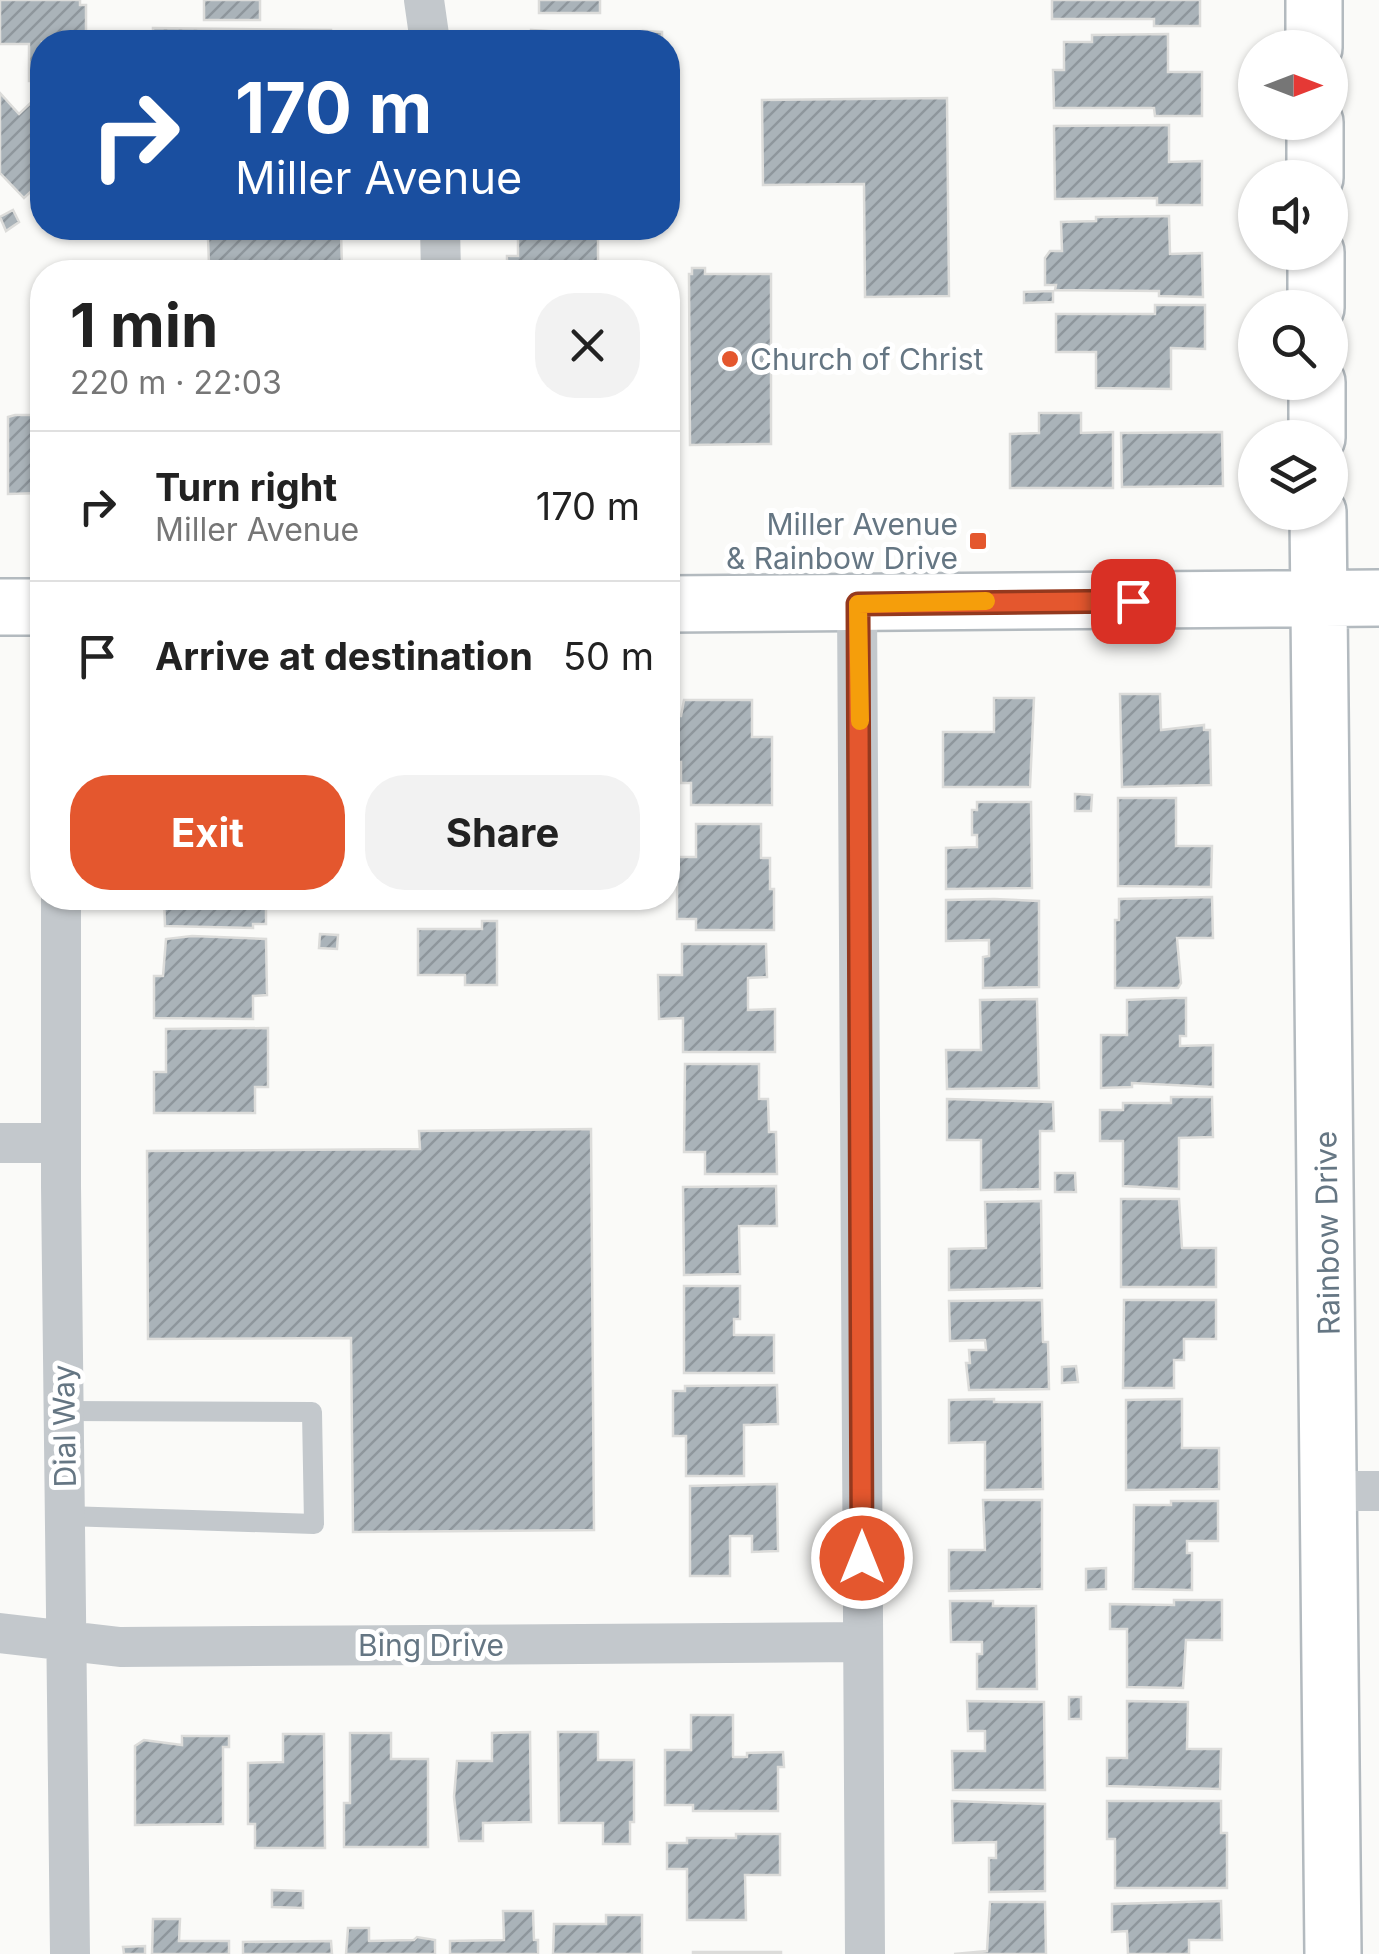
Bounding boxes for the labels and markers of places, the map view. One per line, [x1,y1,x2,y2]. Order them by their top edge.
place label: Church of Christ [750,341,984,377]
marker: Church of Christ [719,348,741,370]
place label: Miller Avenue & Rainbow Drive [726,506,958,576]
marker: Miller Avenue & Rainbow Drive [967,530,989,552]
pin [1091,559,1176,644]

